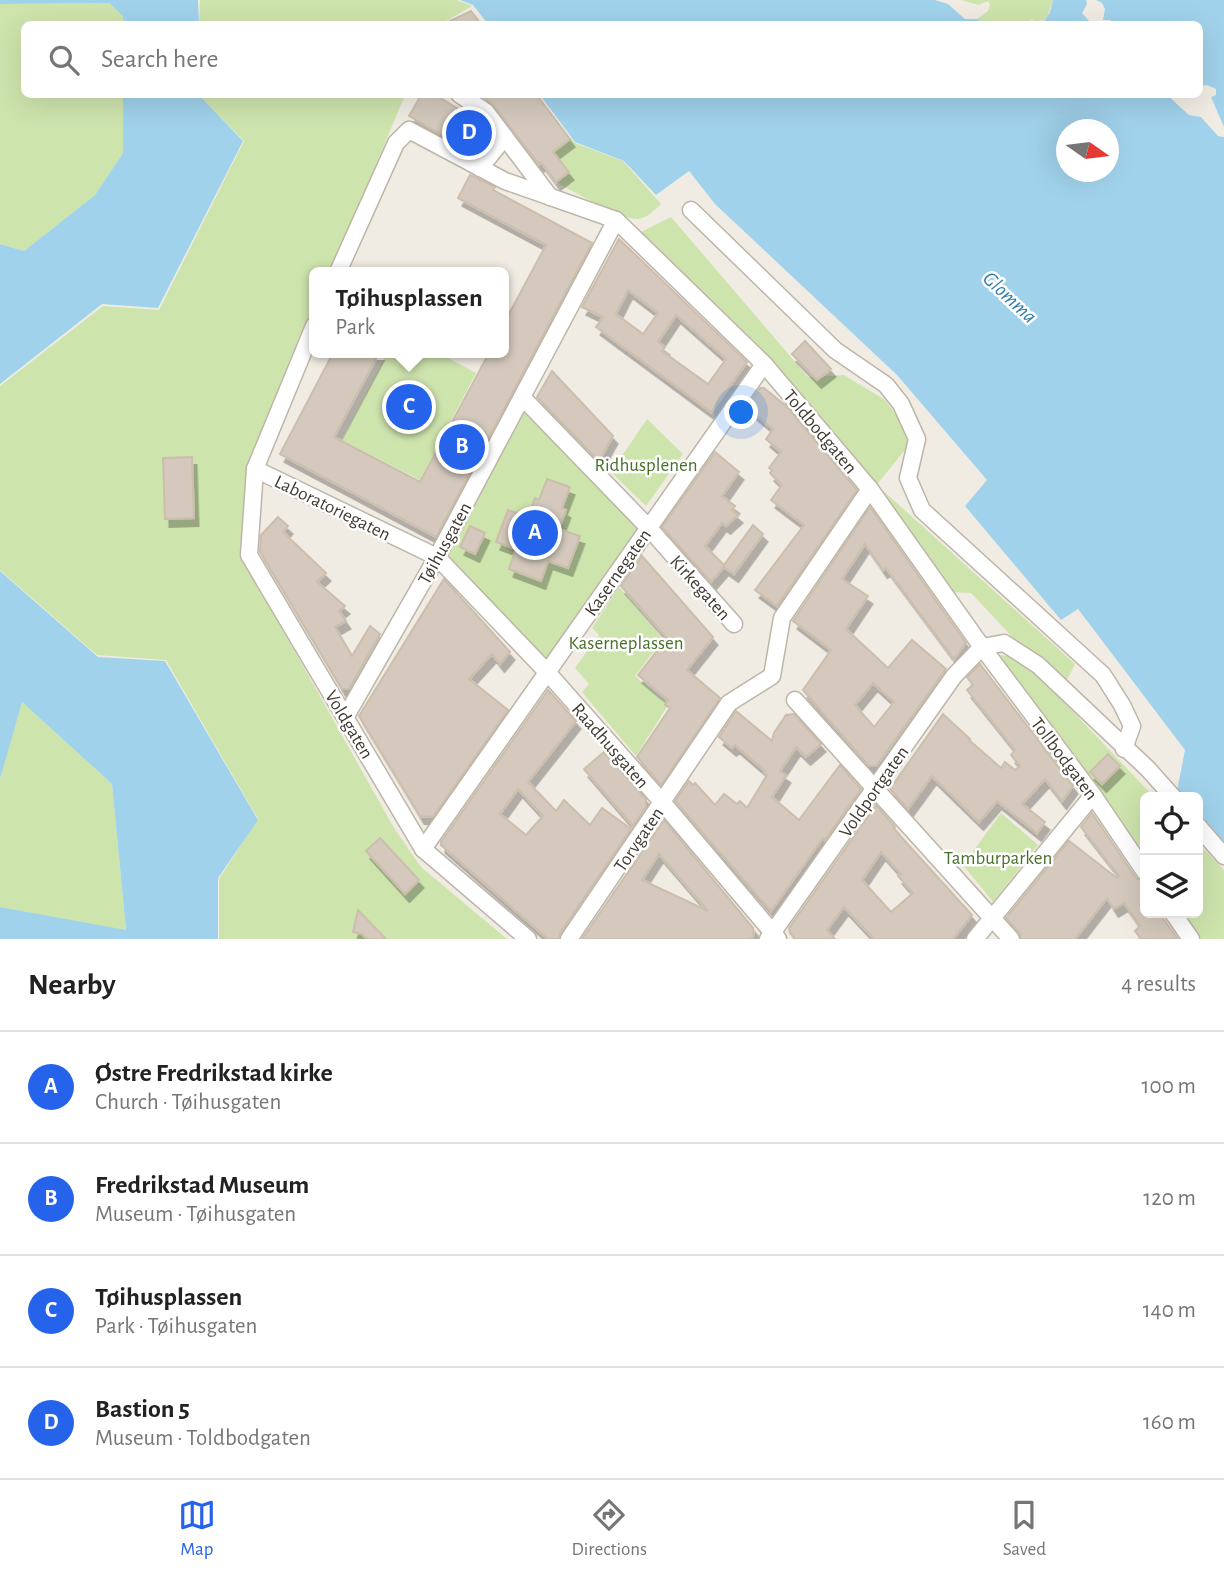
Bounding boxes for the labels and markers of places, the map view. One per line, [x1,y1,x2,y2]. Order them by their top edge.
pin: D [446,107,492,159]
pin: C [386,381,432,433]
pin: B [439,421,485,473]
pin: A [512,507,558,559]

